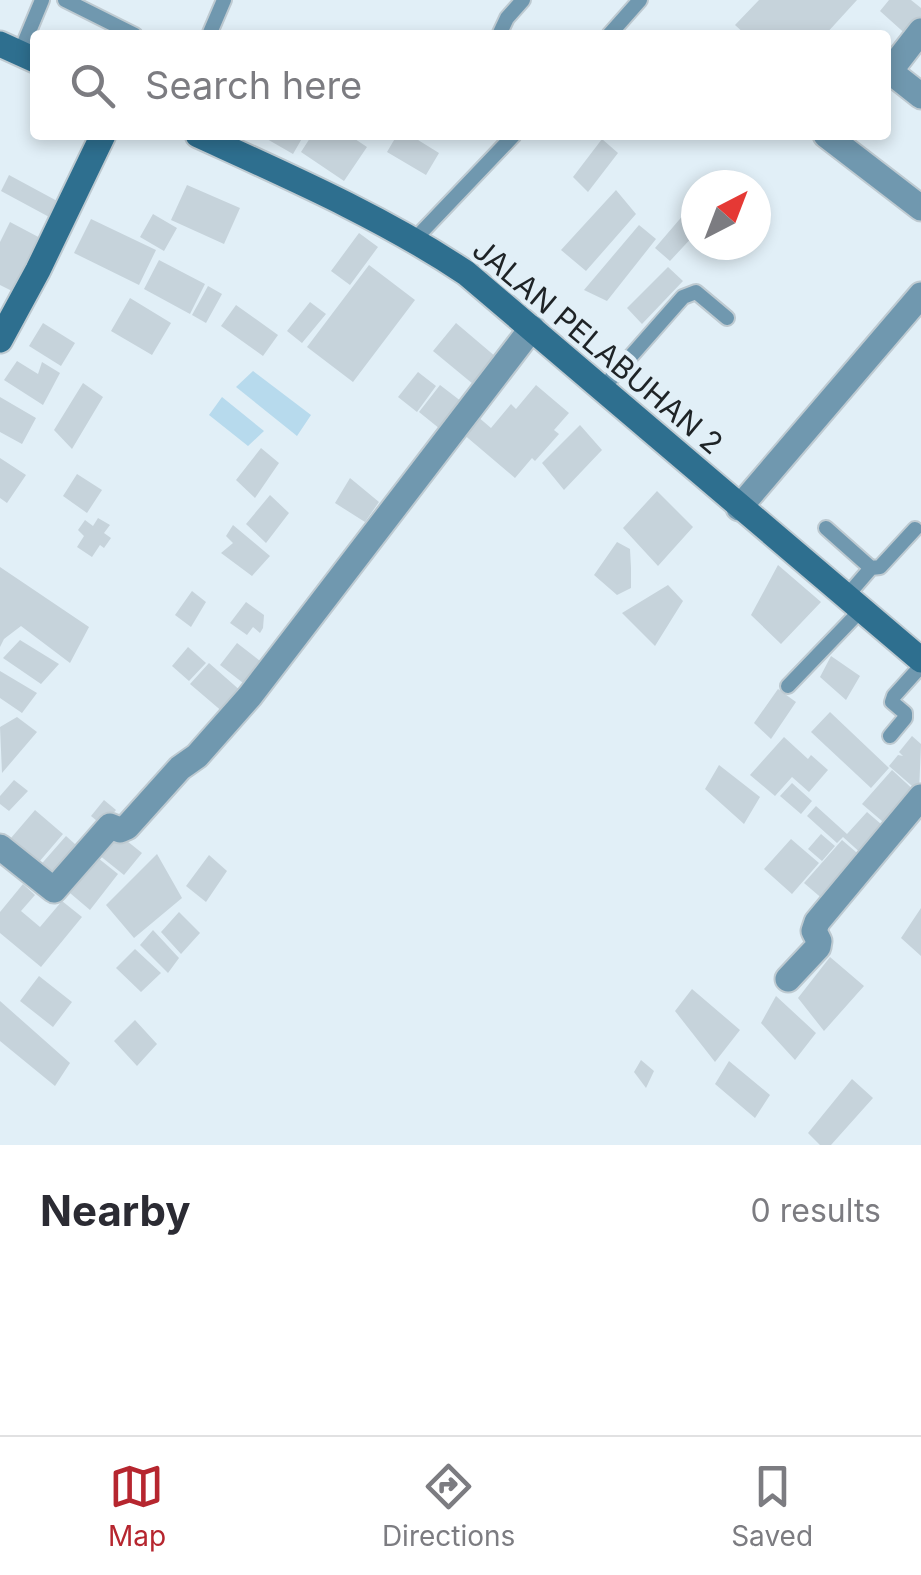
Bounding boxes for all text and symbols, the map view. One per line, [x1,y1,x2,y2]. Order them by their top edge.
search box [30,30,891,140]
icon: search [65,58,120,113]
text: Search here [145,62,362,108]
north arrow [681,170,771,260]
street label: JALAN PELABUHAN 2 [466,231,730,461]
text: Nearby [40,1185,191,1236]
text: 0 results [751,1191,881,1230]
tab: Map [108,1459,166,1553]
tab: Directions [382,1459,515,1553]
tab: Saved [731,1459,813,1553]

